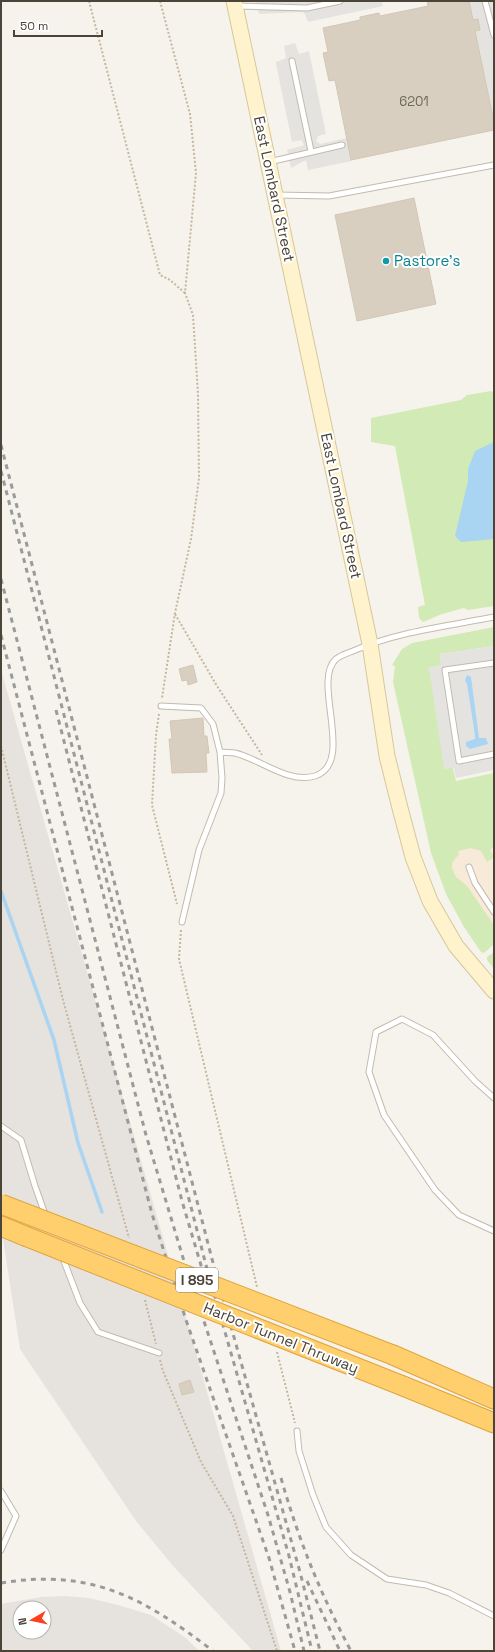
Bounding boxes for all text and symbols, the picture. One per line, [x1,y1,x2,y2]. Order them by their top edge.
scale bar [14,12,102,38]
text: 50 m [20,18,48,34]
house number: 6201 [399,93,429,110]
street label: East Lombard Street [250,114,299,264]
place label: Pastore's [394,251,461,270]
marker: Pastore's [381,256,391,266]
street label: East Lombard Street [317,431,366,581]
road number: I 895 [176,1268,218,1292]
street label: Harbor Tunnel Thruway [201,1298,362,1377]
north arrow [12,1600,52,1640]
text: N [15,1617,30,1626]

